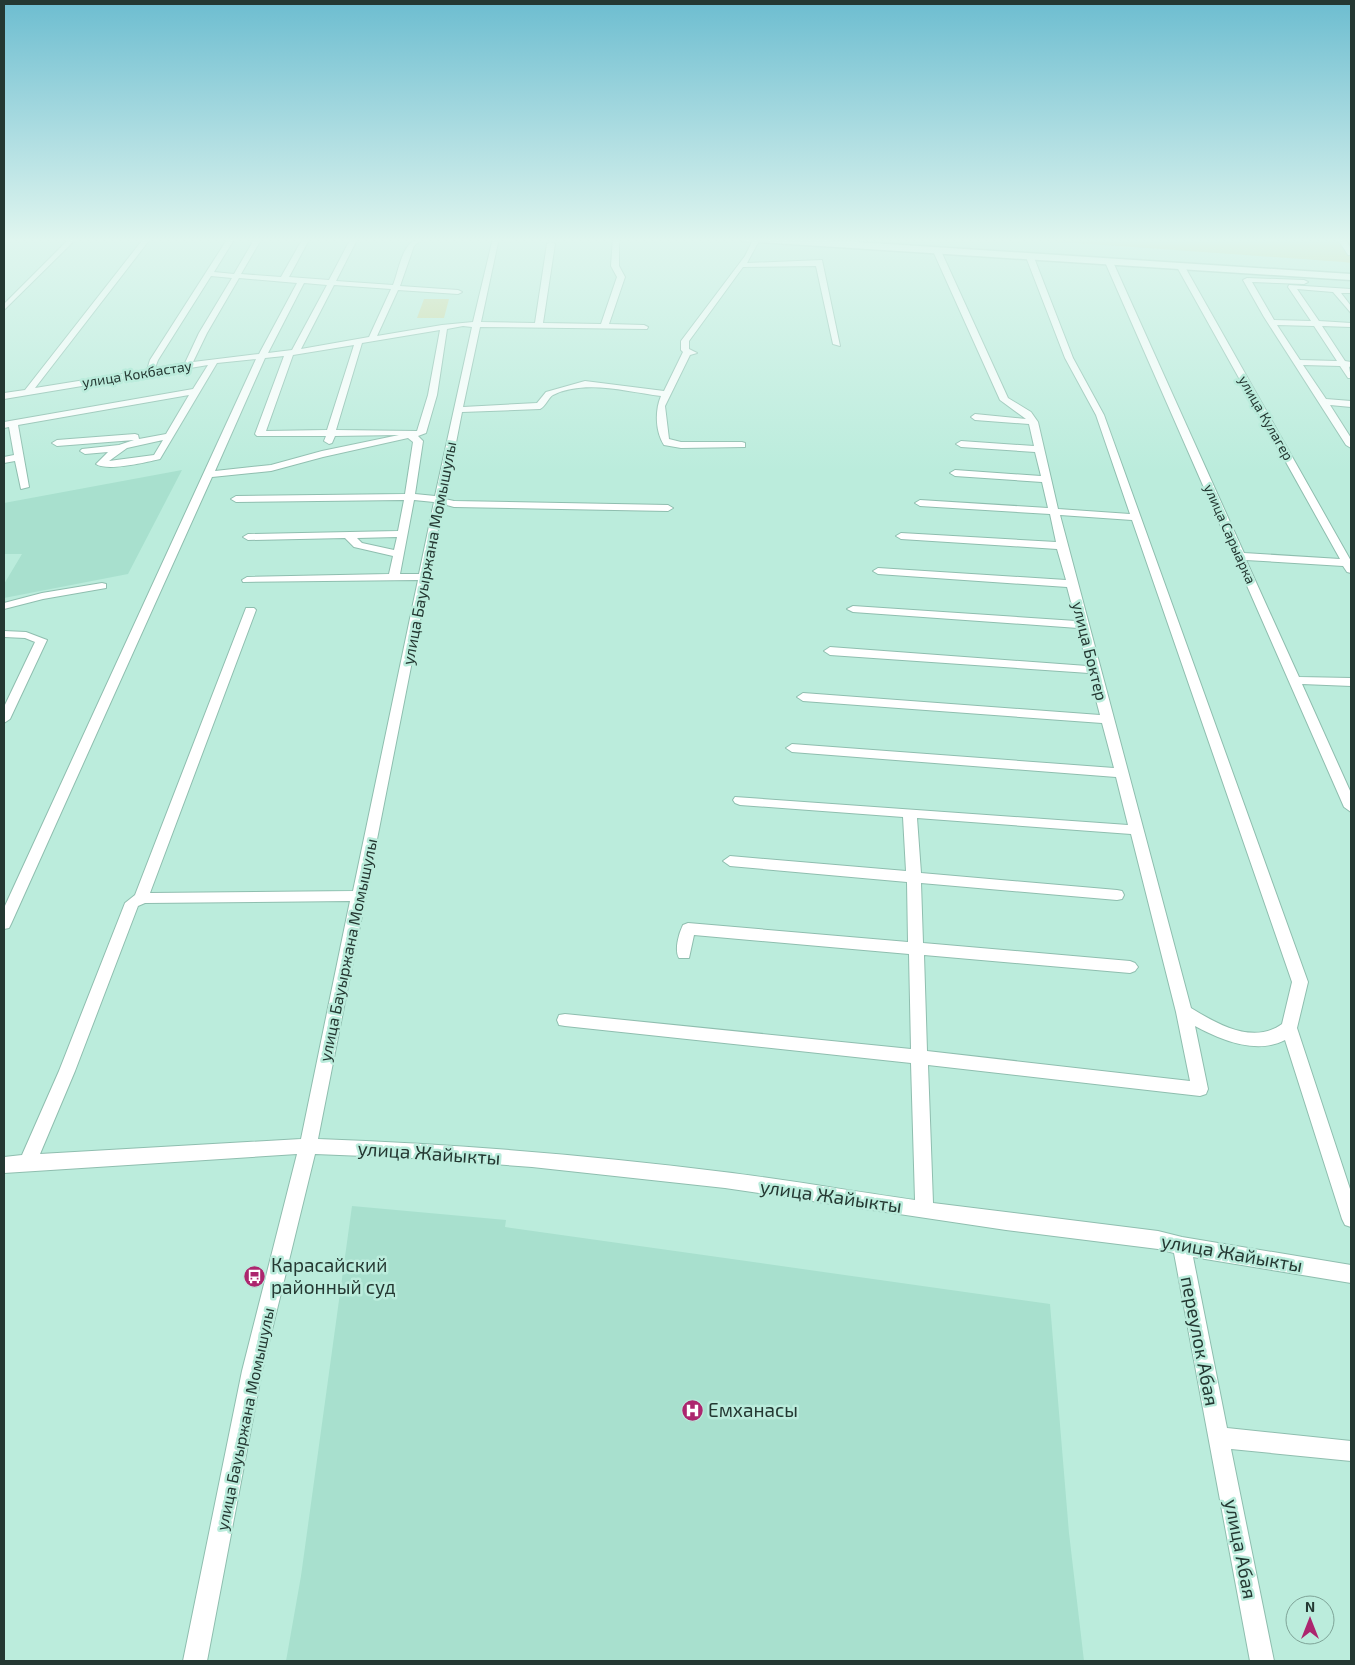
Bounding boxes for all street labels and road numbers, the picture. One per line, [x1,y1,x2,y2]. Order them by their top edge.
street label: улица Кокбастау [81,356,193,391]
street label: улица Кулагер [1235,372,1298,463]
street label: улица Бауыржана Момышулы [398,440,460,666]
street label: улица Сарыарка [1201,481,1260,586]
street label: улица Боктер [1068,599,1112,703]
street label: улица Бауыржана Момышулы [315,837,381,1063]
street label: улица Жайыкты [357,1136,501,1170]
street label: улица Жайыкты [758,1174,904,1218]
street label: улица Жайыкты [1159,1229,1305,1277]
street label: переулок Абая [1176,1274,1224,1408]
street label: улица Бауыржана Момышулы [212,1306,278,1532]
street label: улица Абая [1220,1497,1262,1601]

